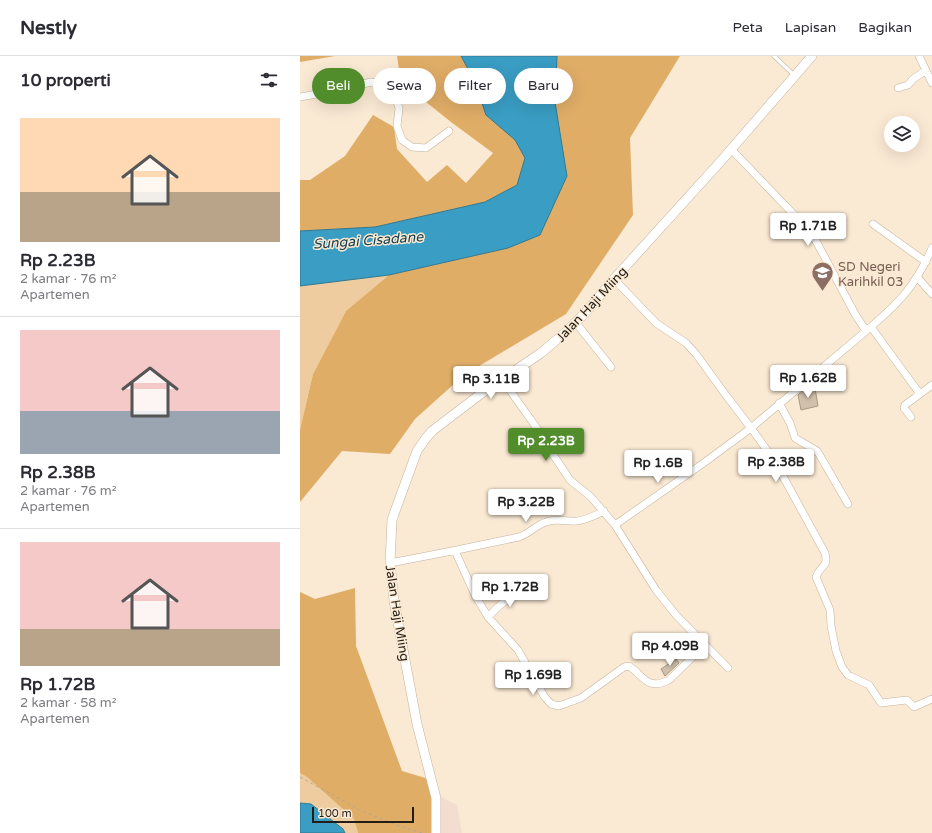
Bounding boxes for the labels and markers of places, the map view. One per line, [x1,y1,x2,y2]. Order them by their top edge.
pin: Rp 1.71B [767,213,849,247]
place label: SD Negeri Karihkil 03 [838,259,903,290]
school or university icon: SD Negeri Karihkil 03 [809,260,835,293]
pin: Rp 1.62B [767,365,849,399]
pin: Rp 3.11B [450,366,532,400]
pin: Rp 2.23B [505,428,587,462]
pin: Rp 2.38B [735,449,817,483]
pin: Rp 1.6B [621,450,695,484]
pin: Rp 3.22B [485,489,567,523]
pin: Rp 1.72B [469,574,551,608]
pin: Rp 4.09B [629,633,711,667]
pin: Rp 1.69B [492,662,574,696]

